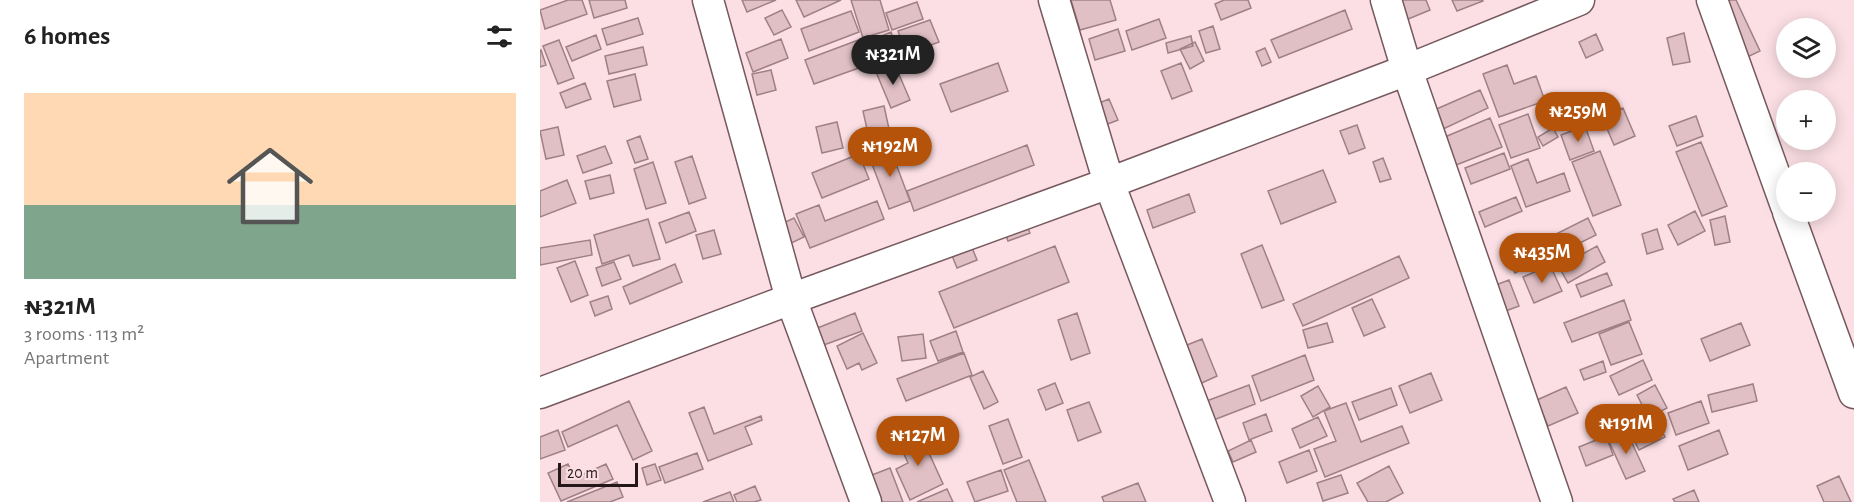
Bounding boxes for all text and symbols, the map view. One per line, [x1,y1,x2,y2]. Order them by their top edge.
map controls [1776,18,1836,222]
button: layers [1776,18,1836,78]
icon: filters [483,20,516,53]
text: 6 homes [24,23,110,49]
pin: ₦321M [851,35,935,86]
text: ₦321M [865,44,921,64]
button: + [1776,90,1836,150]
pin: ₦259M [1536,92,1620,143]
text: ₦259M [1549,101,1607,121]
pin: ₦192M [848,127,932,178]
icon: home [216,132,324,240]
text: ₦192M [862,136,918,156]
button: − [1776,162,1836,222]
pin: ₦435M [1500,233,1584,284]
text: ₦435M [1513,242,1571,262]
text: ₦321M [24,293,96,319]
text: 3 rooms · 113 m² [24,324,144,344]
text: Apartment [24,348,109,368]
pin: ₦191M [1584,404,1668,455]
text: ₦191M [1599,413,1653,433]
pin: ₦127M [876,416,960,467]
text: ₦127M [890,425,946,445]
scale bar [558,460,638,488]
text: 20 m [567,465,598,481]

